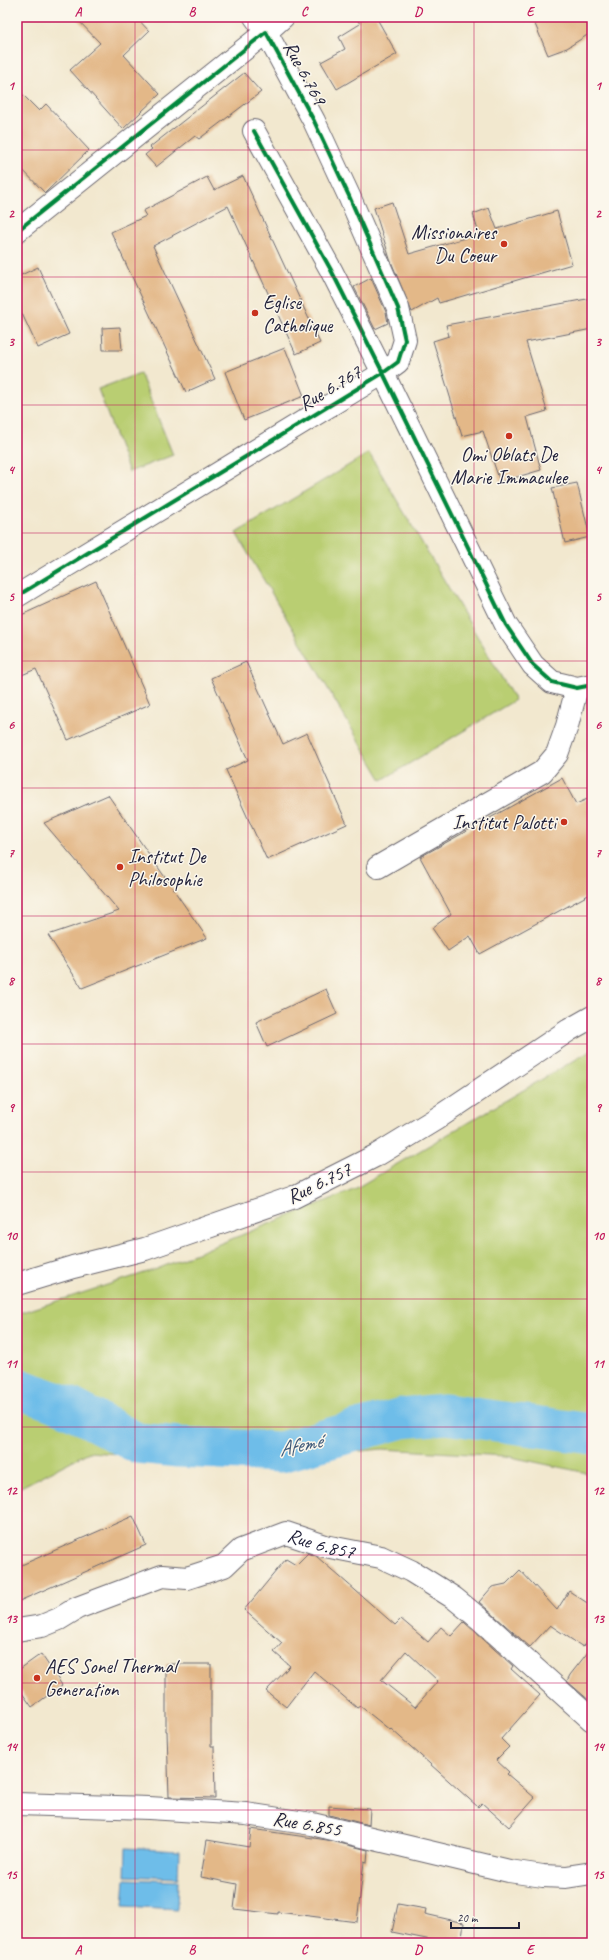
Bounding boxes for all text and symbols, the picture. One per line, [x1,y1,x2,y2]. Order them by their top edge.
text: A [75,4,83,20]
text: B [189,4,197,20]
text: C [301,4,309,20]
text: D [414,4,423,20]
text: E [527,4,536,20]
street label: Rue 6.769 [278,37,333,111]
text: 1 [8,78,16,94]
text: 1 [595,78,603,94]
text: 2 [8,206,15,222]
text: 2 [595,206,602,222]
place label: Missionaires Du Coeur [411,220,498,268]
marker: Missionaires Du Coeur [499,239,509,249]
place label: Eglise Catholique [263,290,334,338]
marker: Eglise Catholique [250,308,260,318]
text: 3 [8,334,15,350]
text: 3 [595,334,602,350]
street label: Rue 6.767 [294,359,367,416]
marker: Omi Oblats De Marie Immaculee [504,431,514,441]
place label: Omi Oblats De Marie Immaculee [451,442,569,490]
text: 4 [8,462,16,478]
text: 4 [595,462,603,478]
text: 5 [8,589,15,605]
text: 5 [595,589,602,605]
text: 6 [8,717,15,733]
text: 6 [595,717,602,733]
place label: Institut Palotti [452,810,558,835]
marker: Institut Palotti [559,817,569,827]
place label: Institut De Philosophie [128,844,207,892]
text: 7 [8,845,15,861]
text: 7 [595,845,602,861]
marker: Institut De Philosophie [115,862,125,872]
text: 8 [8,973,16,989]
text: 8 [595,973,603,989]
text: 9 [8,1100,15,1116]
text: 9 [595,1100,602,1116]
street label: Rue 6.757 [283,1156,356,1209]
text: 10 [5,1228,18,1244]
text: 10 [592,1228,605,1244]
text: 11 [5,1356,19,1372]
text: 11 [592,1356,606,1372]
water label: Afemé [276,1427,330,1462]
text: 12 [5,1483,18,1499]
text: 12 [592,1483,605,1499]
street label: Rue 6.857 [284,1522,358,1564]
text: 13 [5,1611,18,1627]
text: 13 [592,1611,605,1627]
place label: AES Sonel Thermal Generation [45,1654,180,1702]
marker: AES Sonel Thermal Generation [32,1673,42,1683]
text: 14 [5,1739,19,1755]
text: 14 [592,1739,606,1755]
street label: Rue 6.855 [271,1806,344,1842]
text: 15 [5,1867,18,1883]
text: 15 [592,1867,605,1883]
scale bar [451,1904,519,1930]
text: 20 m [457,1910,479,1926]
text: A [75,1942,83,1958]
text: B [189,1942,197,1958]
text: C [301,1942,309,1958]
text: D [414,1942,423,1958]
text: E [527,1942,536,1958]

